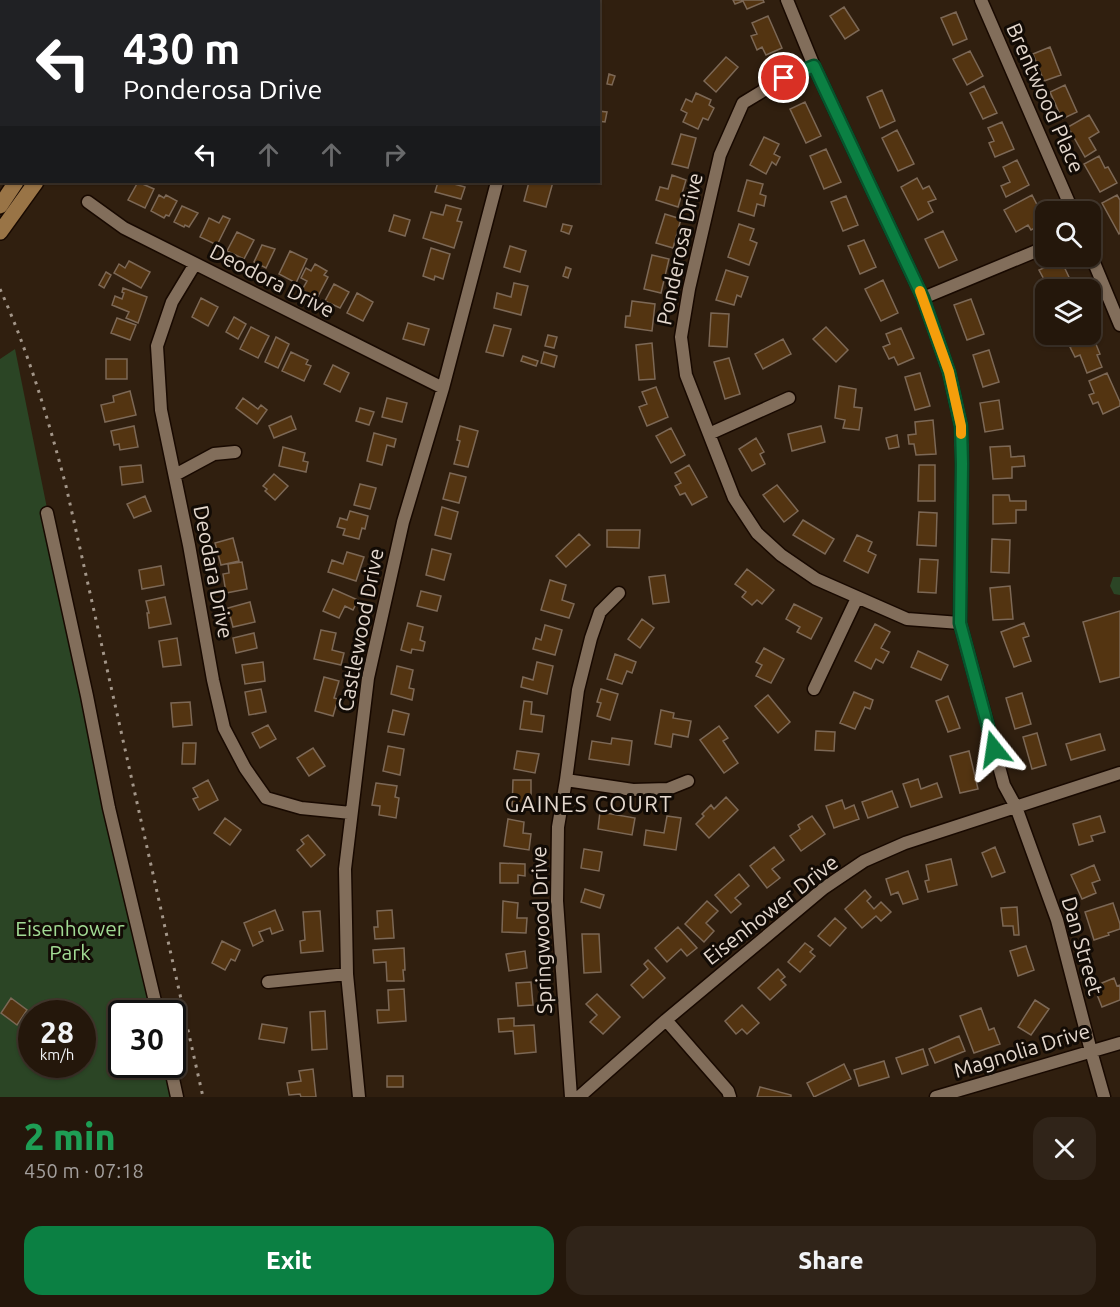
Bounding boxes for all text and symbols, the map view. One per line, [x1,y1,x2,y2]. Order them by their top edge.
street label: Brentwood Place [1002,19,1090,176]
icon: left [24,24,102,102]
text: 430 m [123,25,240,72]
pin [758,52,809,103]
icon: arrive [767,61,800,94]
text: Ponderosa Drive [123,74,322,104]
icon: left [189,138,222,171]
icon: ahead [252,138,285,171]
icon: ahead [315,138,348,171]
icon: right [378,138,411,171]
street label: Ponderosa Drive [651,170,707,327]
map controls [1035,201,1101,345]
button: search [1035,201,1101,267]
street label: Deodora Drive [206,238,339,322]
button: layers [1035,279,1101,345]
street label: Deodara Drive [189,503,239,640]
street label: Castlewood Drive [332,546,388,713]
position arrow [962,717,1026,781]
district label: GAINES COURT [505,791,673,816]
street label: Springwood Drive [526,846,556,1014]
street label: Eisenhower Drive [698,849,842,969]
street label: Dan Street [1057,894,1108,998]
park label: Eisenhower Park [15,916,125,964]
speed limit sign: 30 [108,1000,186,1078]
text: 28 [40,1015,74,1049]
street label: Magnolia Drive [951,1018,1093,1082]
text: km/h [40,1046,74,1063]
text: 2 min [24,1116,116,1157]
button: close [1033,1117,1096,1180]
text: 450 m · 07:18 [24,1159,144,1182]
button: Exit [24,1226,554,1295]
button: Share [566,1226,1096,1295]

